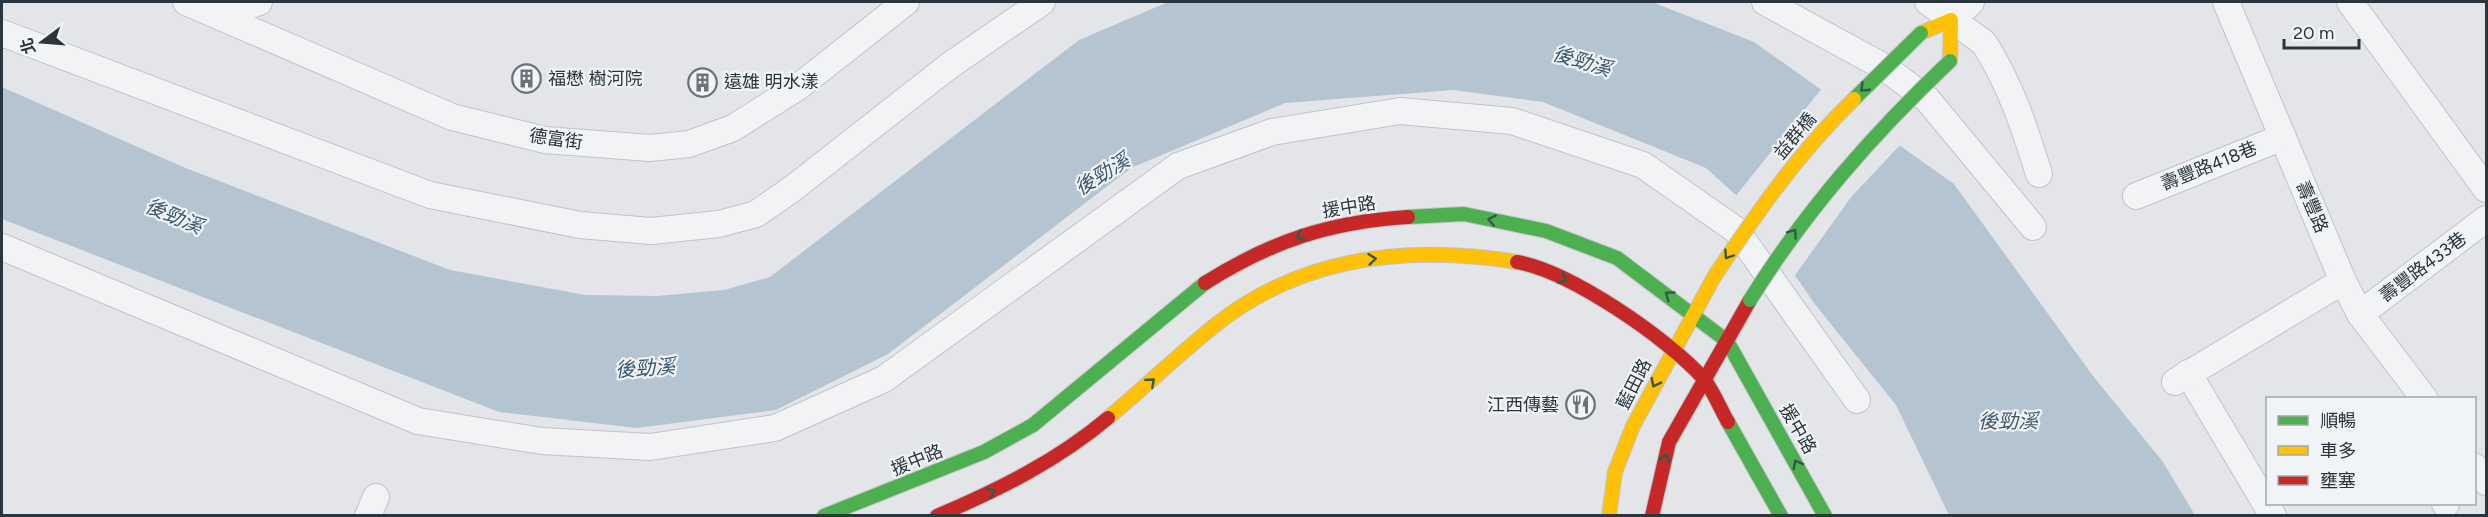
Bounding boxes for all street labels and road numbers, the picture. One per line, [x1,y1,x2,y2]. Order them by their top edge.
street label: 益群橋 [1769,108,1821,164]
street label: 德富街 [528,124,584,154]
street label: 壽豐路418巷 [2158,137,2260,195]
street label: 壽豐路 [2291,178,2333,236]
street label: 援中路 [1321,192,1377,222]
street label: 壽豐路433巷 [2375,227,2471,307]
street label: 藍田路 [1612,355,1656,413]
street label: 援中路 [1775,400,1821,458]
street label: 援中路 [888,440,946,480]

